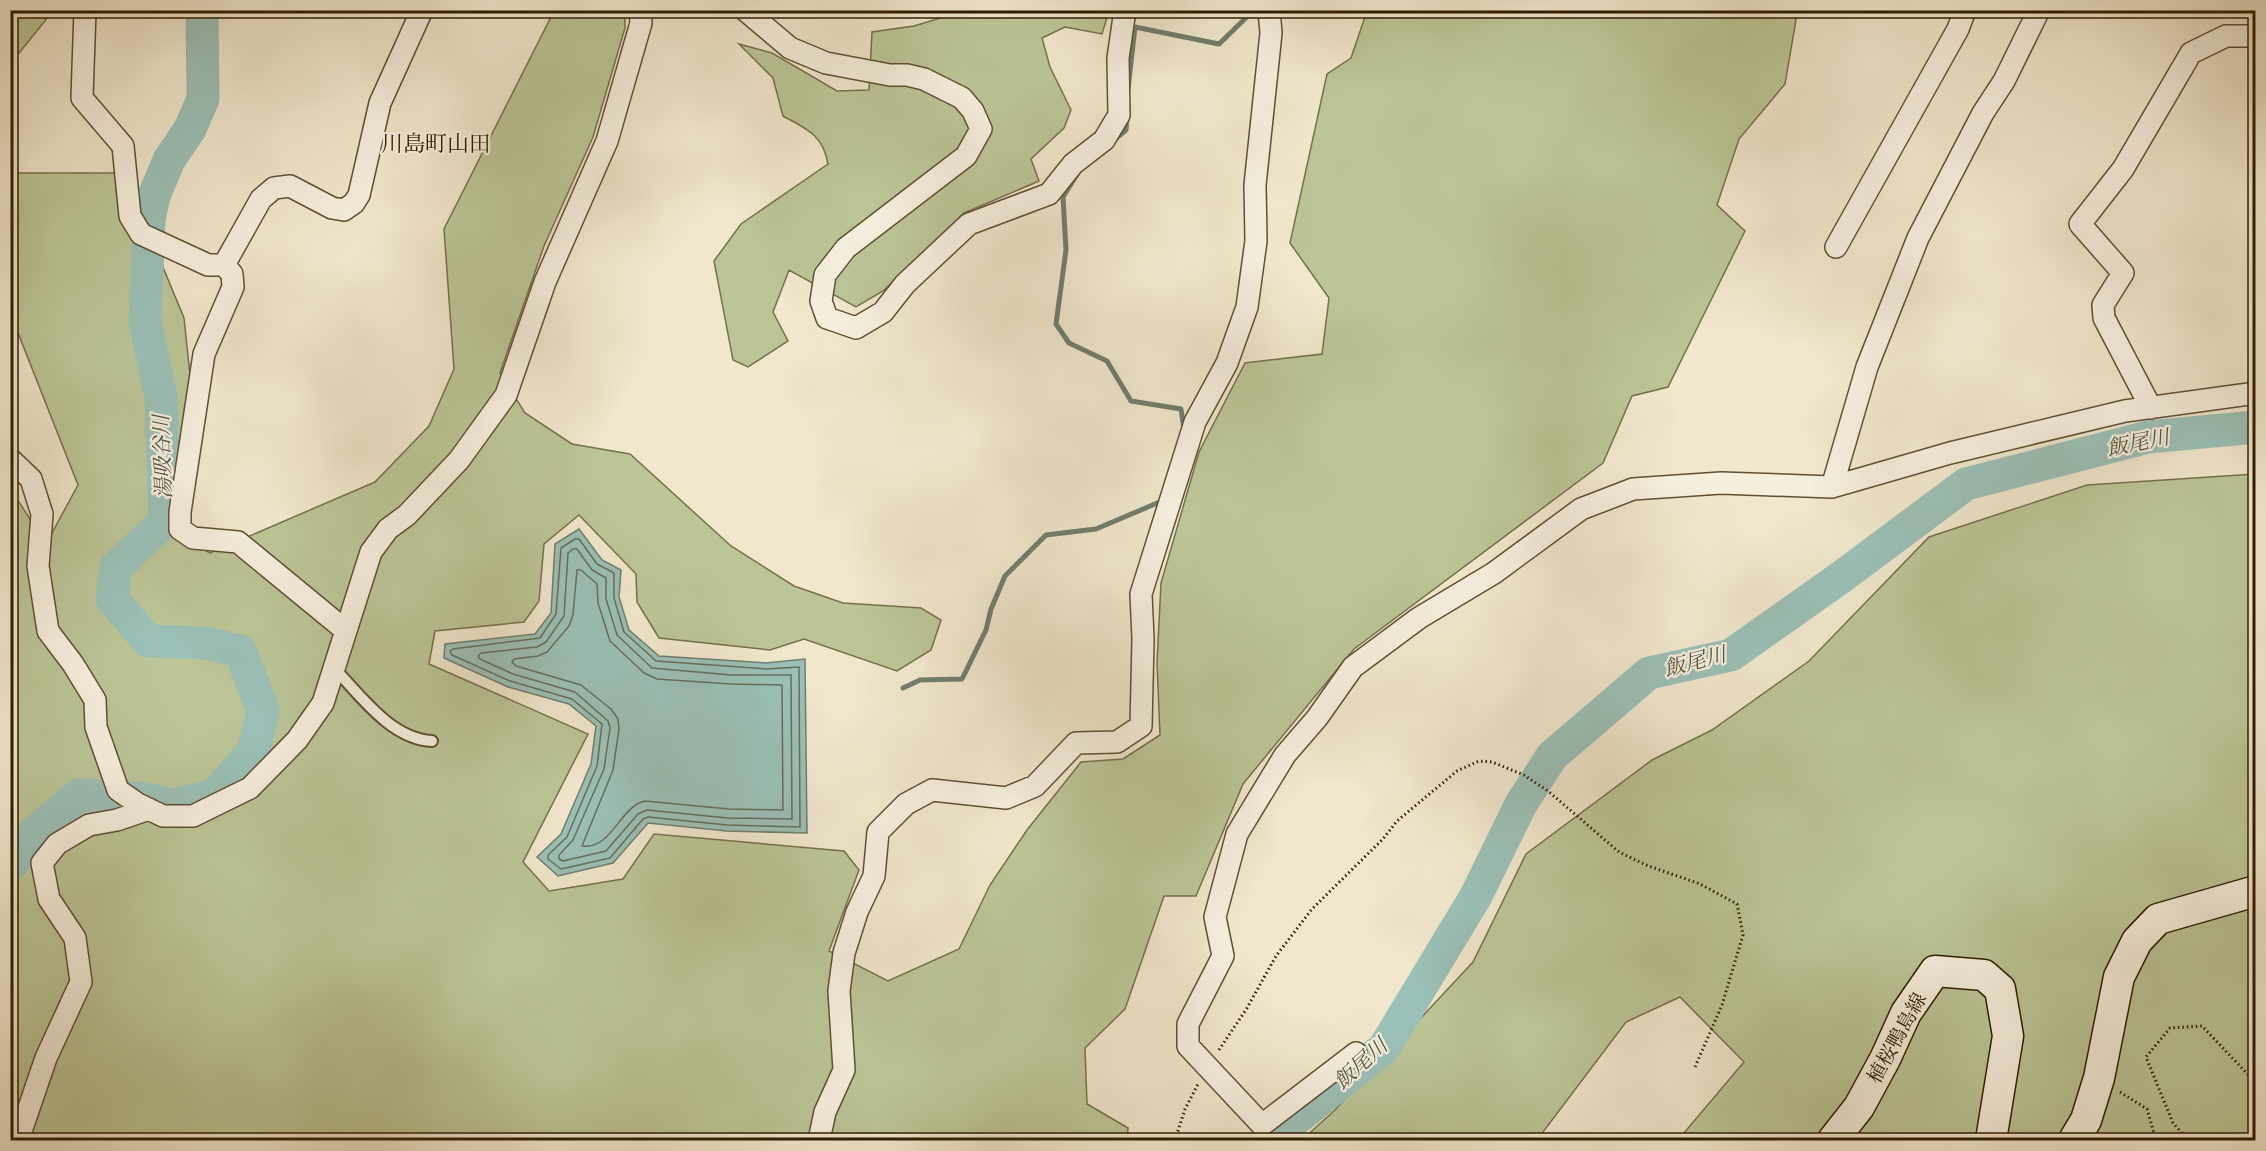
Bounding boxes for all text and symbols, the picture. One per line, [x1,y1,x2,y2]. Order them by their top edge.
district label: 川島町山田 [381,130,491,158]
water label: 湯吸谷川 [148,413,178,499]
water label: 飯尾川 [2105,423,2173,462]
water label: 飯尾川 [1661,641,1731,683]
street label: 植桜鴨島線 [1862,988,1932,1088]
water label: 飯尾川 [1329,1032,1395,1095]

